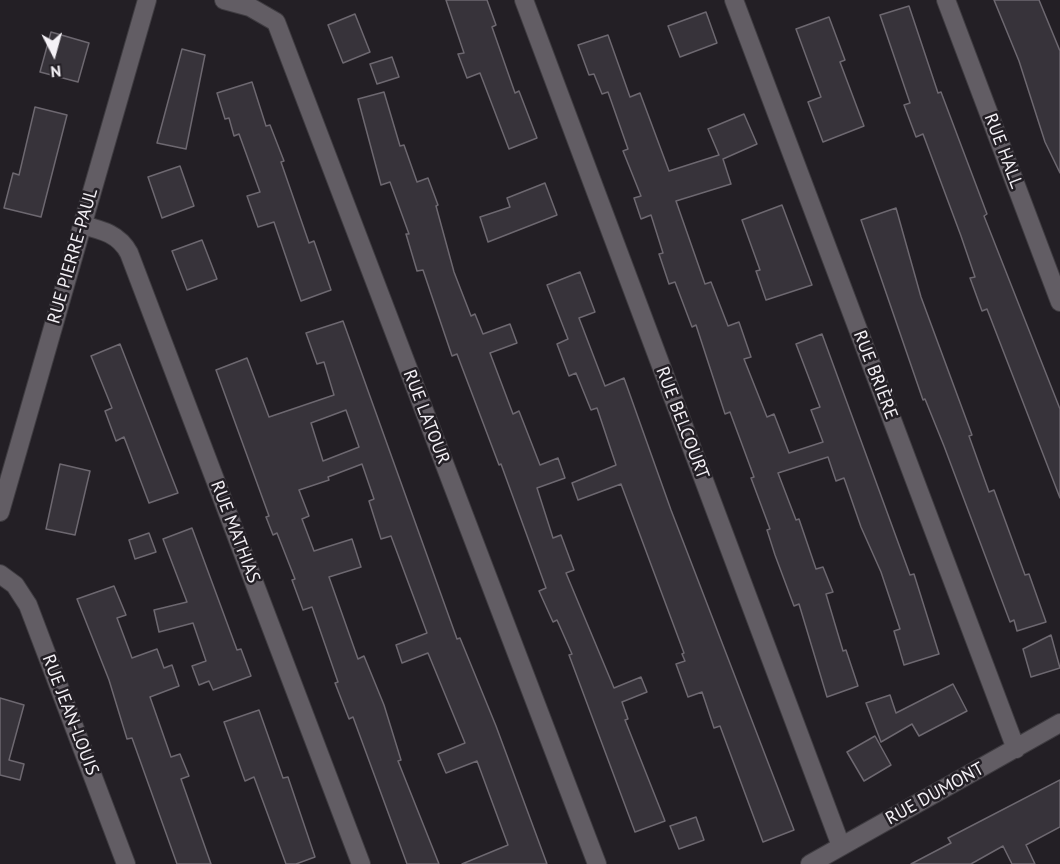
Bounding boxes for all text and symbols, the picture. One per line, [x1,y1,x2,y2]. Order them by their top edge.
north arrow [24,24,84,84]
text: N [50,61,62,82]
street label: RUE HALL [979,111,1027,191]
street label: RUE PIERRE-PAUL [43,186,103,326]
street label: RUE BRIÈRE [848,328,902,422]
street label: RUE BELCOURT [651,364,713,482]
street label: RUE LATOUR [398,367,454,467]
street label: RUE MATHIAS [206,478,264,586]
street label: RUE JEAN-LOUIS [37,651,103,779]
street label: RUE DUMONT [882,758,988,830]

